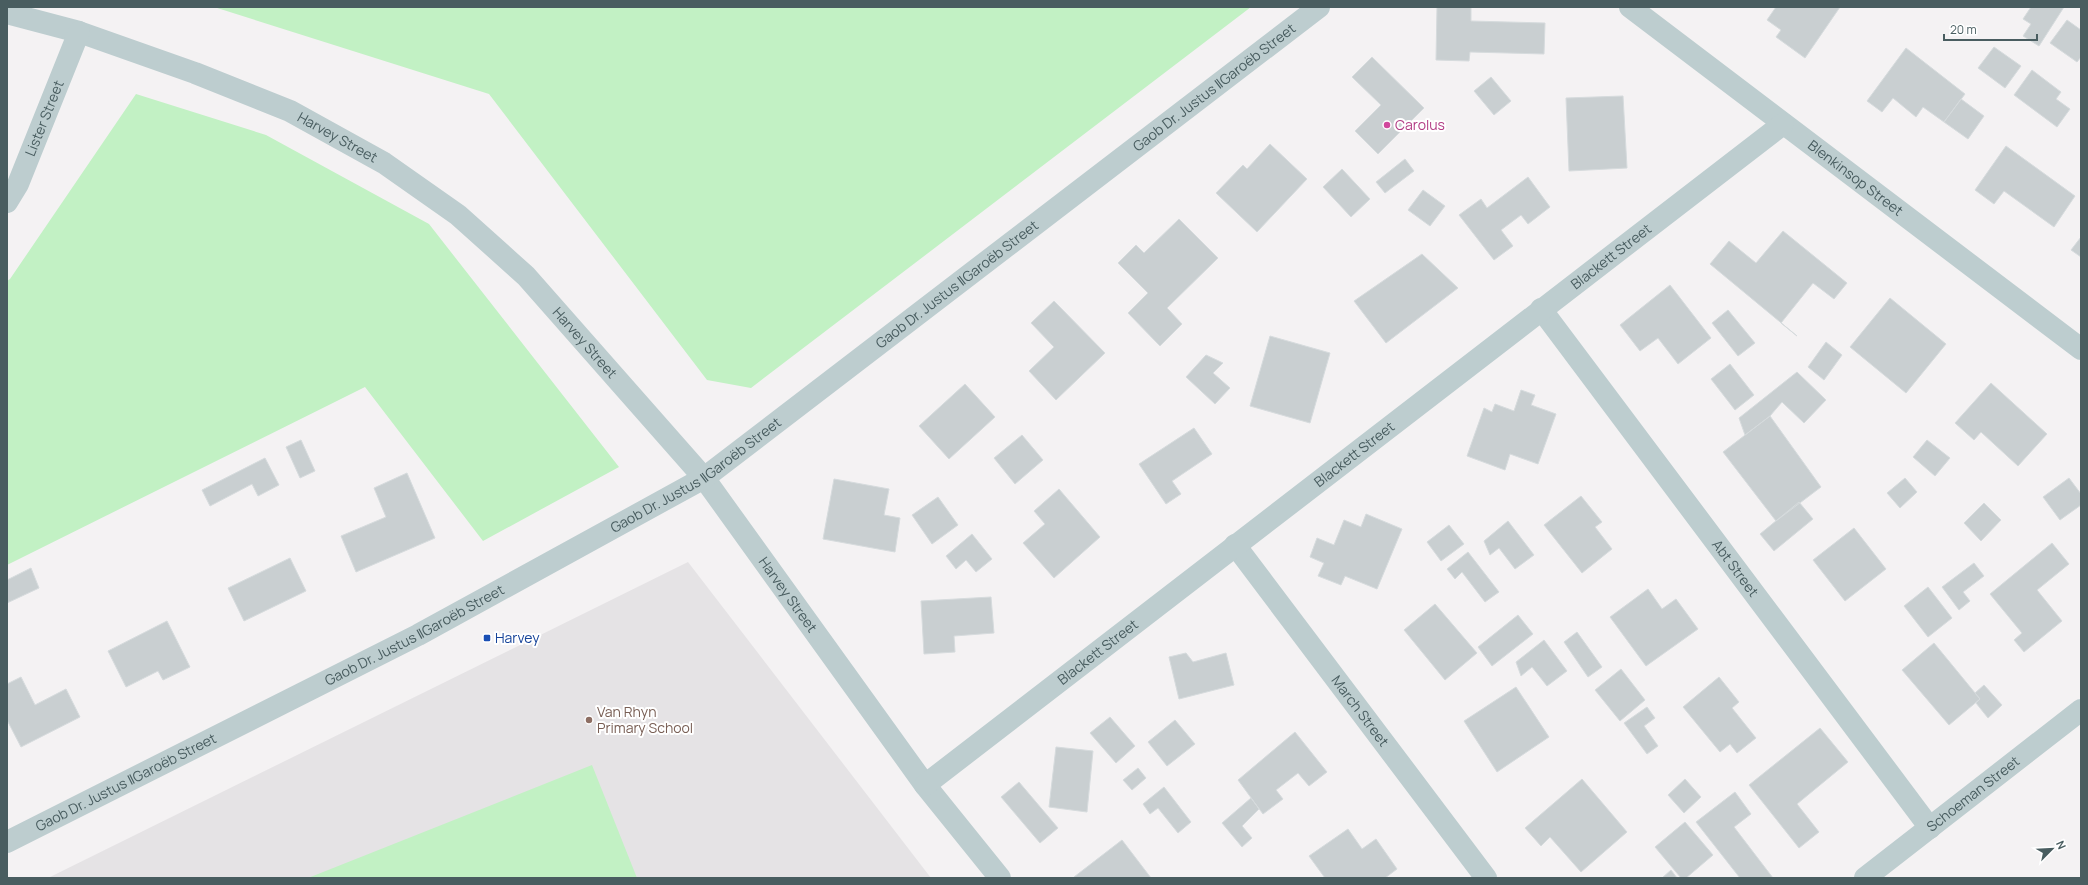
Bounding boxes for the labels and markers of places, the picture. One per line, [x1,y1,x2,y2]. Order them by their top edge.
place label: Carolus [1395,115,1445,134]
marker: Carolus [1382,120,1392,130]
place label: Harvey [495,628,540,647]
marker: Harvey [482,633,492,643]
place label: Van Rhyn Primary School [597,702,693,737]
marker: Van Rhyn Primary School [584,715,594,725]

